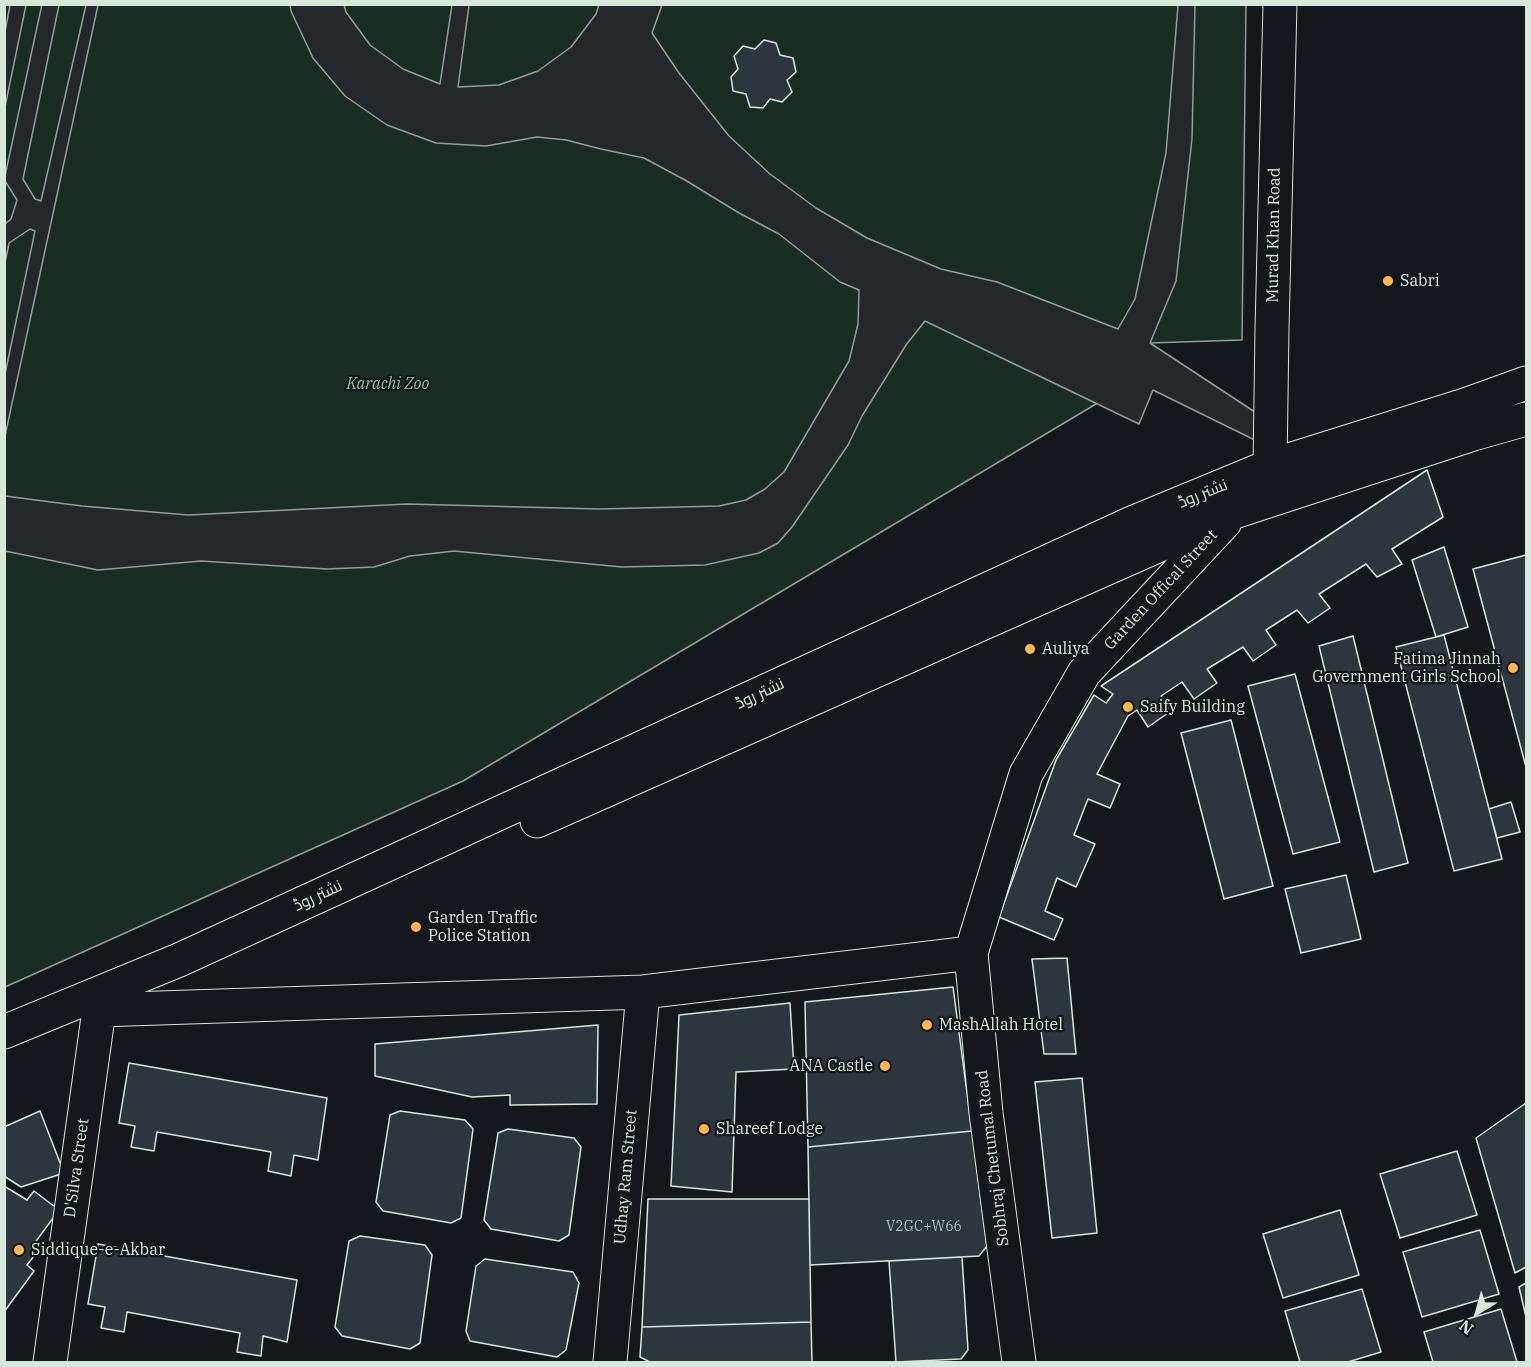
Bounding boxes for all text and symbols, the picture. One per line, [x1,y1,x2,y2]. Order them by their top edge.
street label: Murad Khan Road [1263,167,1285,303]
place label: Sabri [1400,271,1440,291]
marker: Sabri [1381,274,1395,288]
park label: Karachi Zoo [347,374,429,394]
street label: نشتر روڈ [1175,475,1231,513]
street label: Garden Offical Street [1100,526,1222,654]
place label: Auliya [1042,639,1089,659]
marker: Auliya [1023,642,1037,656]
place label: Fatima Jinnah Government Girls School [1312,649,1501,687]
marker: Fatima Jinnah Government Girls School [1506,661,1520,675]
street label: نشتر روڈ [732,674,788,714]
place label: Saify Building [1140,697,1245,717]
marker: Saify Building [1121,700,1135,714]
street label: نشتر روڈ [290,876,346,916]
place label: Garden Traffic Police Station [428,908,538,946]
marker: Garden Traffic Police Station [409,920,423,934]
place label: MashAllah Hotel [939,1015,1063,1035]
marker: MashAllah Hotel [920,1018,934,1032]
place label: ANA Castle [789,1056,873,1076]
marker: ANA Castle [878,1059,892,1073]
street label: Sobhraj Chetumal Road [973,1069,1013,1247]
street label: Udhay Ram Street [611,1109,641,1245]
street label: D'Silva Street [61,1117,93,1219]
place label: Shareef Lodge [716,1119,823,1139]
marker: Shareef Lodge [697,1122,711,1136]
house number: V2GC+W66 [886,1219,962,1235]
place label: Siddique-e-Akbar [31,1240,165,1260]
marker: Siddique-e-Akbar [12,1243,26,1257]
north arrow [1447,1283,1507,1343]
text: N [1455,1316,1477,1339]

